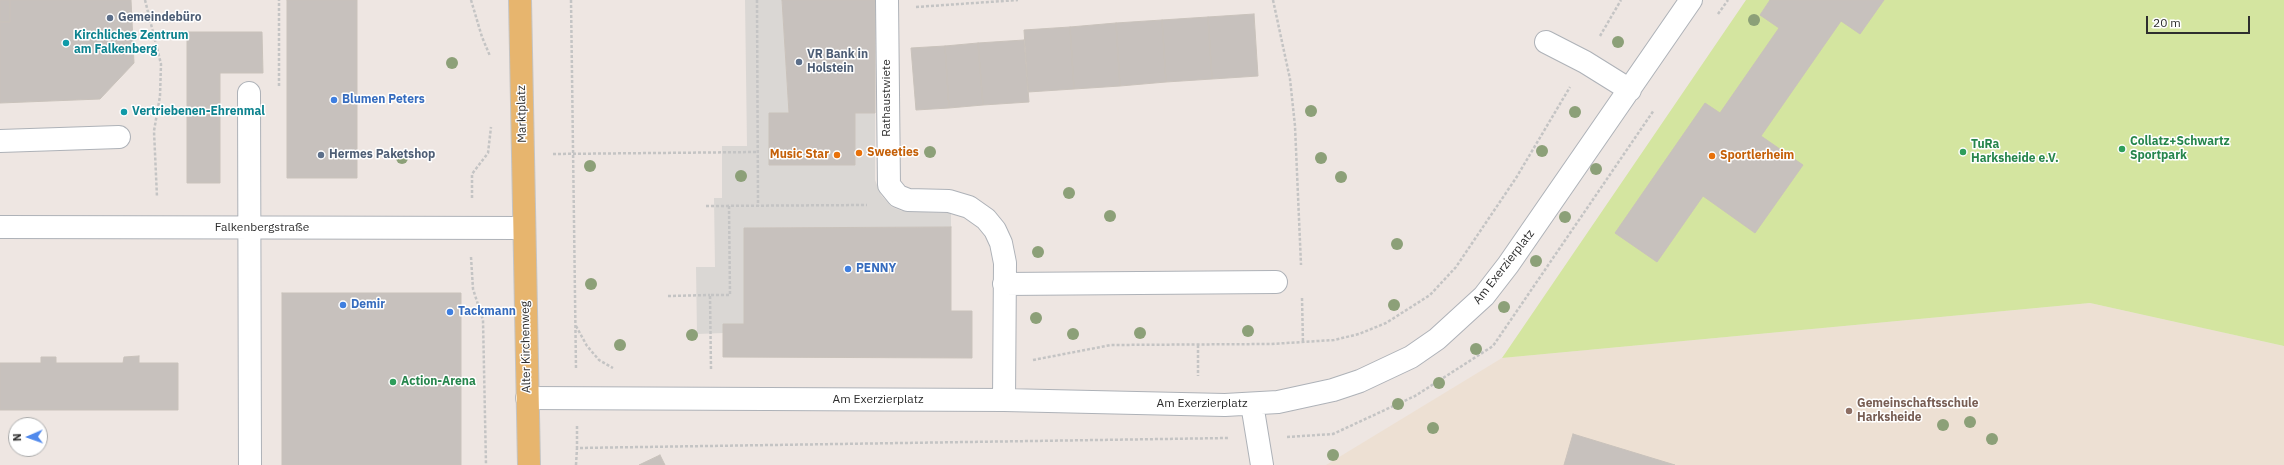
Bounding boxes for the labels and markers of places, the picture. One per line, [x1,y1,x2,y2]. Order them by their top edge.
place label: Gemeindebüro [118,11,201,25]
marker: Gemeindebüro [105,13,115,23]
place label: Kirchliches Zentrum am Falkenberg [74,29,188,57]
marker: Kirchliches Zentrum am Falkenberg [61,38,71,48]
place label: VR Bank in Holstein [807,48,868,76]
marker: VR Bank in Holstein [794,57,804,67]
place label: Blumen Peters [342,93,425,107]
marker: Blumen Peters [329,95,339,105]
place label: Vertriebenen-Ehrenmal [132,105,265,119]
marker: Vertriebenen-Ehrenmal [119,107,129,117]
place label: Collatz+Schwartz Sportpark [2130,135,2230,163]
place label: TuRa Harksheide e.V. [1971,138,2059,166]
marker: Collatz+Schwartz Sportpark [2117,144,2127,154]
place label: Sweeties [867,146,919,160]
marker: TuRa Harksheide e.V. [1958,147,1968,157]
place label: Hermes Paketshop [329,148,435,162]
place label: Music Star [770,148,829,162]
marker: Sweeties [854,148,864,158]
place label: Sportlerheim [1720,149,1794,163]
marker: Hermes Paketshop [316,150,326,160]
marker: Music Star [832,150,842,160]
marker: Sportlerheim [1707,151,1717,161]
place label: PENNY [856,262,896,276]
marker: PENNY [843,264,853,274]
place label: Demir [351,298,385,312]
marker: Demir [338,300,348,310]
place label: Tackmann [458,305,516,319]
marker: Tackmann [445,307,455,317]
place label: Action-Arena [401,375,476,389]
marker: Action-Arena [388,377,398,387]
place label: Gemeinschaftsschule Harksheide [1857,397,1978,425]
marker: Gemeinschaftsschule Harksheide [1844,406,1854,416]

